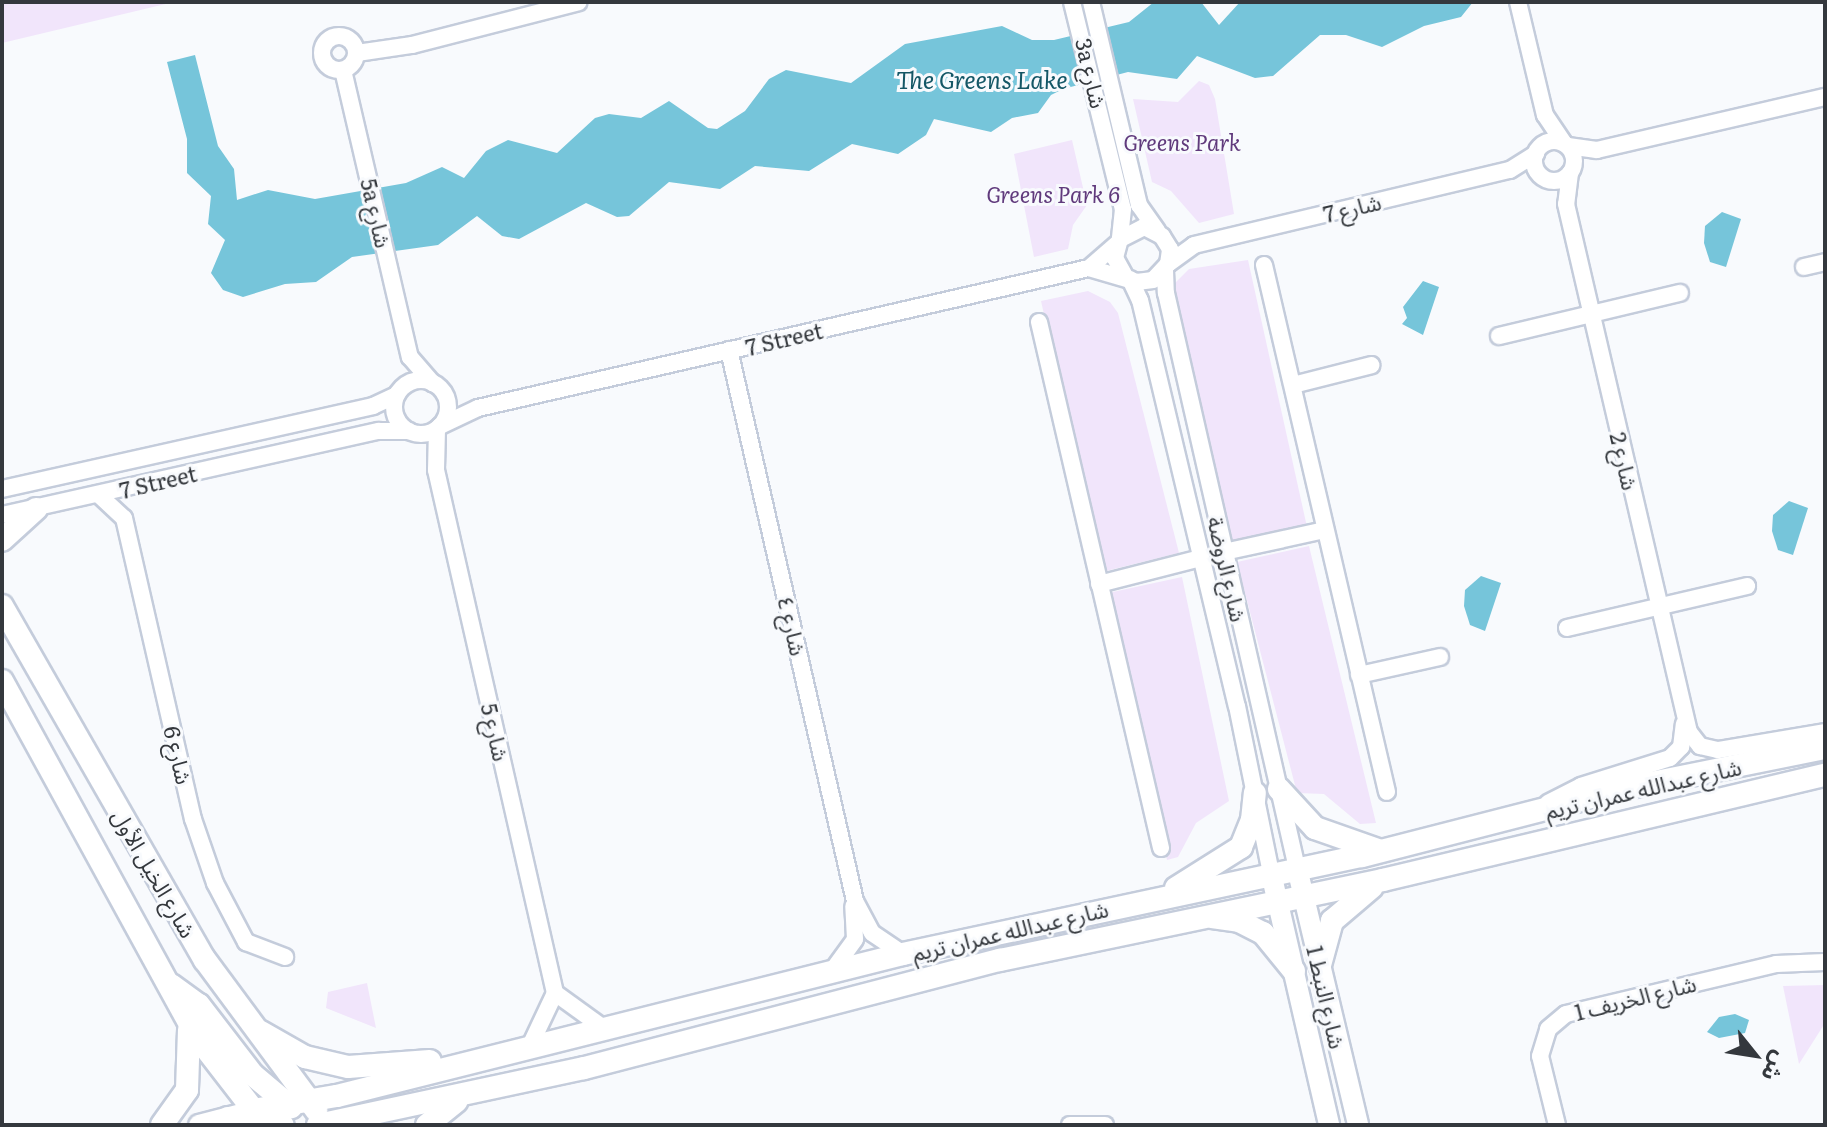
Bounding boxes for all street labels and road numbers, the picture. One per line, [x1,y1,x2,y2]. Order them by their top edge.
street label: 3a شارع [1071,35,1113,111]
street label: 5a شارع [356,176,398,250]
street label: شارع 7 [1321,188,1383,226]
street label: 7 Street [743,316,825,360]
street label: شارع 2 [1606,430,1644,492]
street label: 7 Street [117,459,199,503]
street label: شارع الروضة [1203,514,1253,624]
street label: شارع ٤ [773,594,813,658]
street label: شارع 5 [477,701,515,763]
street label: شارع 6 [159,723,199,787]
street label: شارع عبدالله عمران تريم [1542,753,1744,823]
street label: شارع الخيل الأول [108,804,202,942]
street label: شارع عبدالله عمران تريم [909,895,1111,965]
street label: شارع النبط 1 [1302,943,1352,1051]
street label: شارع الخريف 1 [1571,969,1699,1025]

